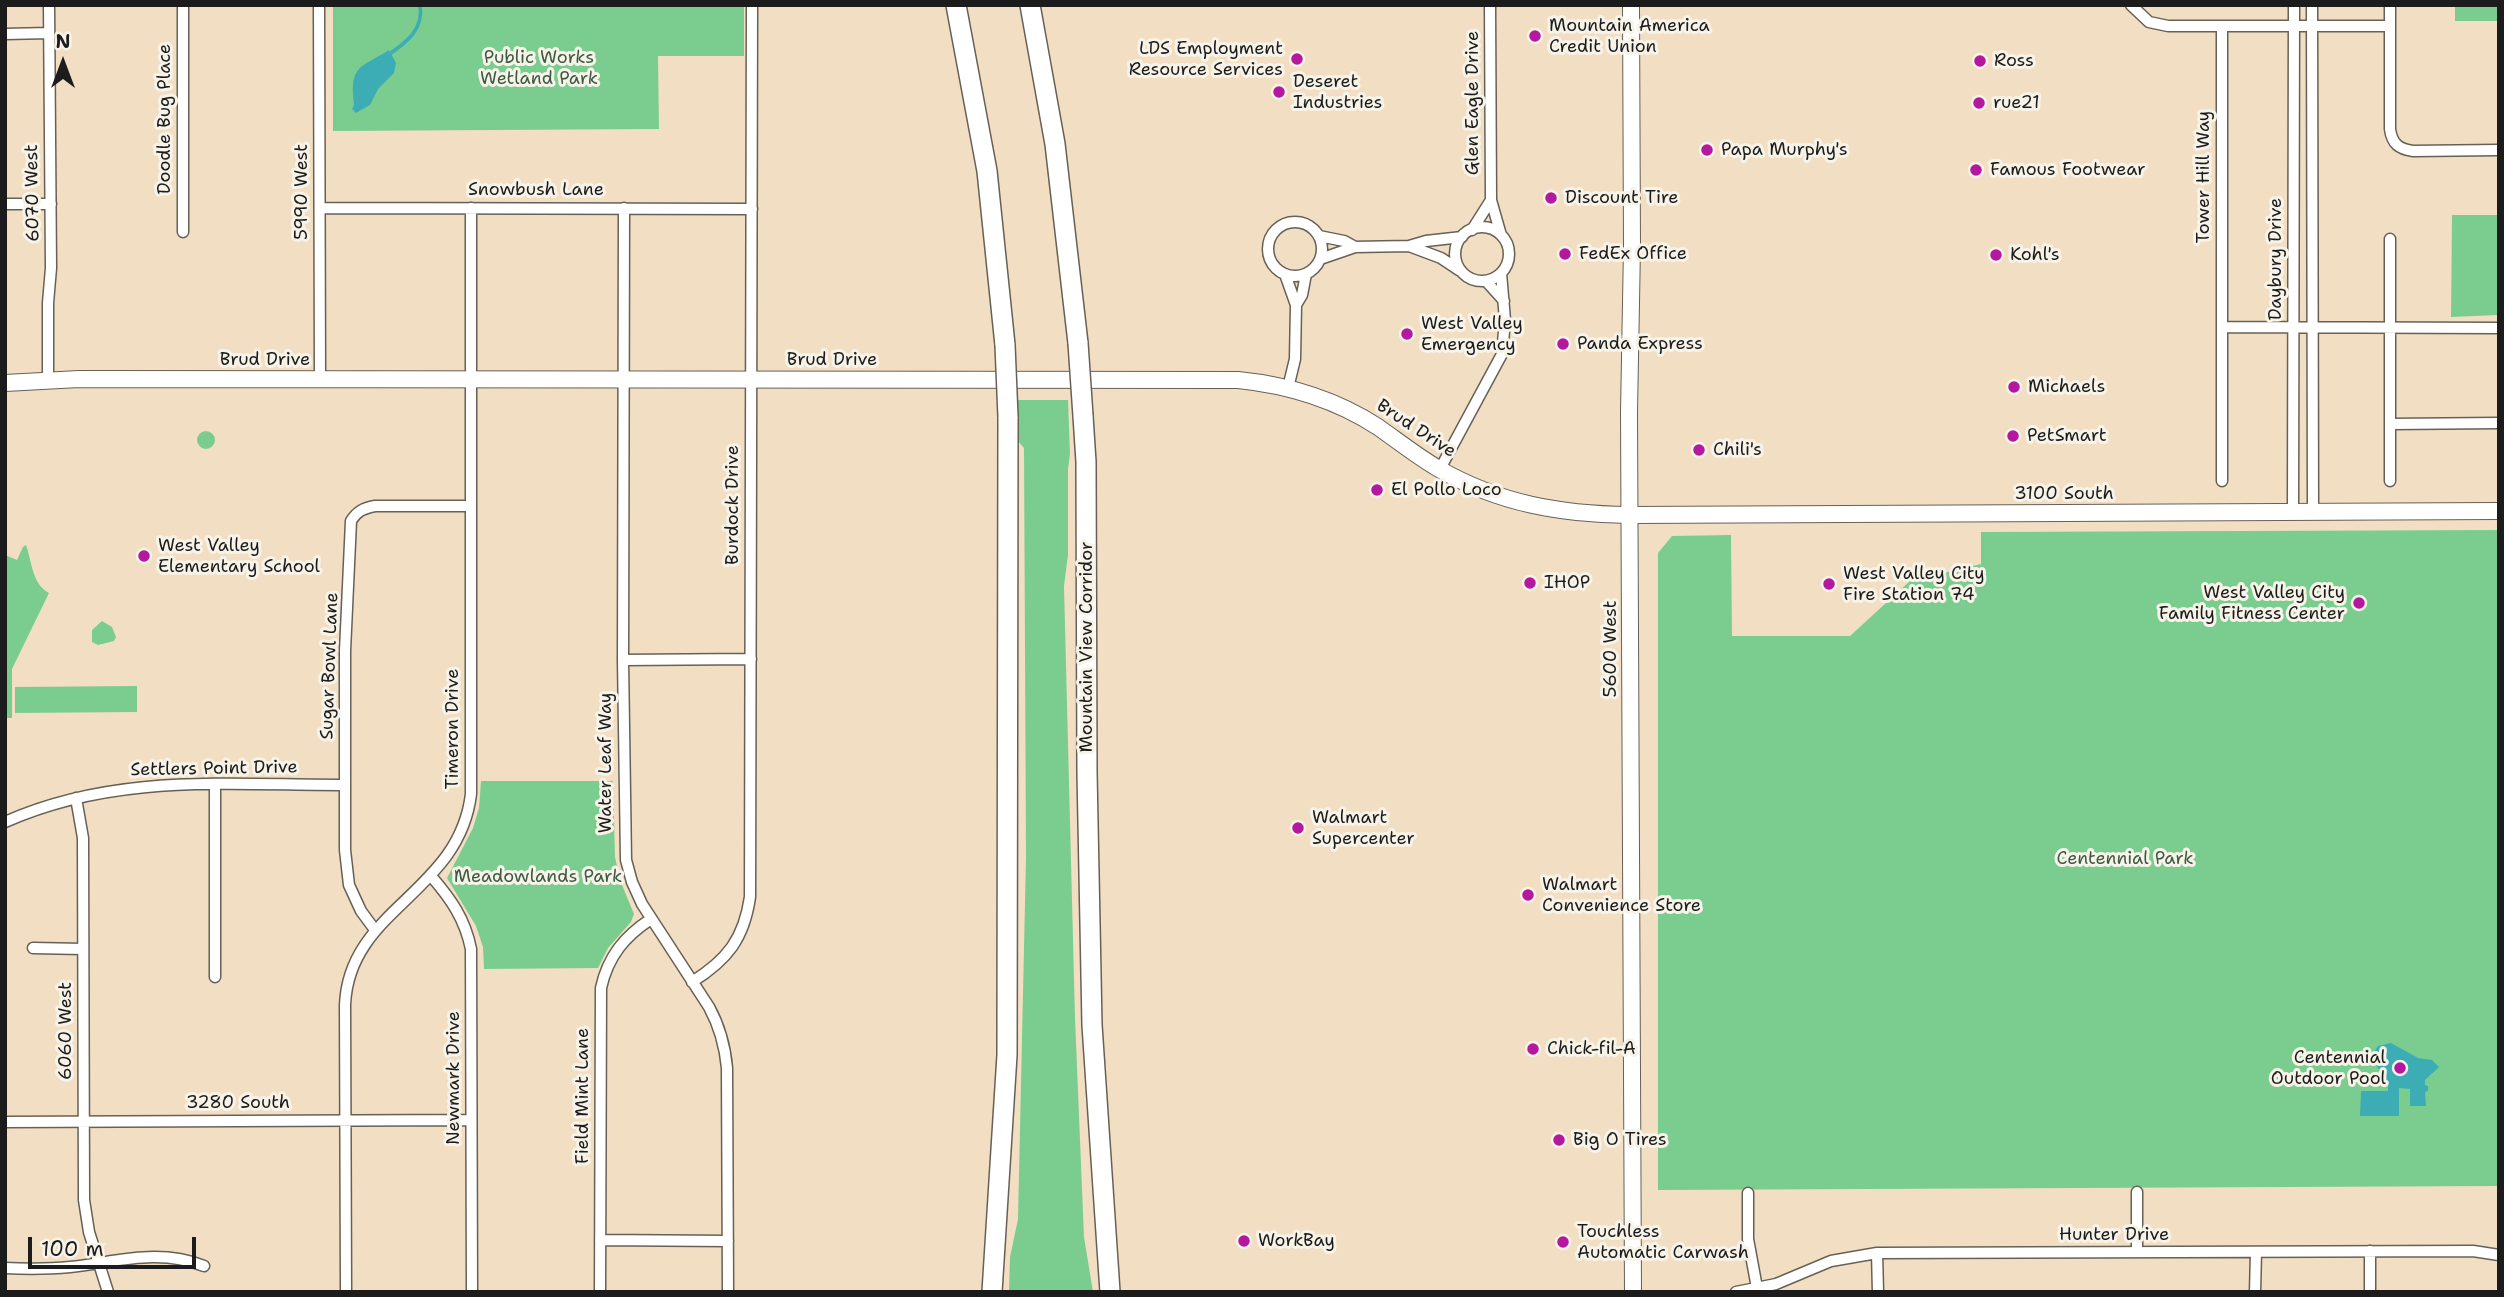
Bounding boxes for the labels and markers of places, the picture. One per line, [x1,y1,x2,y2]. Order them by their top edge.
place label: Mountain America Credit Union [1549,15,1710,58]
marker: Mountain America Credit Union [1527,28,1543,44]
place label: LDS Employment Resource Services [1129,38,1283,80]
place label: Ross [1994,50,2034,72]
marker: LDS Employment Resource Services [1289,51,1305,67]
marker: Ross [1972,53,1988,69]
place label: Deseret Industries [1293,71,1383,114]
marker: Deseret Industries [1271,84,1287,100]
place label: rue21 [1993,92,2040,114]
marker: rue21 [1971,95,1987,111]
place label: Papa Murphy's [1721,139,1848,161]
marker: Papa Murphy's [1699,142,1715,158]
place label: Famous Footwear [1990,159,2146,181]
marker: Famous Footwear [1968,162,1984,178]
place label: Discount Tire [1565,187,1678,209]
marker: Discount Tire [1543,190,1559,206]
place label: FedEx Office [1579,243,1687,265]
place label: Kohl's [2010,244,2060,266]
marker: FedEx Office [1557,246,1573,262]
marker: Kohl's [1988,247,2004,263]
place label: West Valley Emergency [1421,313,1523,356]
marker: West Valley Emergency [1399,326,1415,342]
place label: Panda Express [1577,333,1703,355]
marker: Panda Express [1555,336,1571,352]
place label: Michaels [2028,376,2105,398]
marker: Michaels [2006,379,2022,395]
place label: PetSmart [2027,425,2107,447]
marker: PetSmart [2005,428,2021,444]
place label: Chili's [1713,439,1762,461]
marker: Chili's [1691,442,1707,458]
place label: El Pollo Loco [1391,479,1502,501]
marker: El Pollo Loco [1369,482,1385,498]
place label: West Valley Elementary School [158,535,320,578]
marker: West Valley Elementary School [136,548,152,564]
place label: West Valley City Fire Station 74 [1843,563,1985,606]
place label: IHOP [1544,572,1590,594]
marker: IHOP [1522,575,1538,591]
marker: West Valley City Fire Station 74 [1821,576,1837,592]
place label: West Valley City Family Fitness Center [2159,582,2345,624]
marker: West Valley City Family Fitness Center [2351,595,2367,611]
place label: Walmart Supercenter [1312,807,1415,850]
marker: Walmart Supercenter [1290,820,1306,836]
place label: Walmart Convenience Store [1542,874,1701,917]
marker: Walmart Convenience Store [1520,887,1536,903]
place label: Chick-fil-A [1547,1038,1636,1060]
marker: Chick-fil-A [1525,1041,1541,1057]
place label: Centennial Outdoor Pool [2271,1047,2386,1090]
marker: Centennial Outdoor Pool [2392,1060,2408,1076]
place label: Big O Tires [1573,1129,1667,1151]
marker: Big O Tires [1551,1132,1567,1148]
place label: Touchless Automatic Carwash [1577,1221,1749,1264]
place label: WorkBay [1258,1230,1335,1252]
marker: WorkBay [1236,1233,1252,1249]
marker: Touchless Automatic Carwash [1555,1234,1571,1250]

